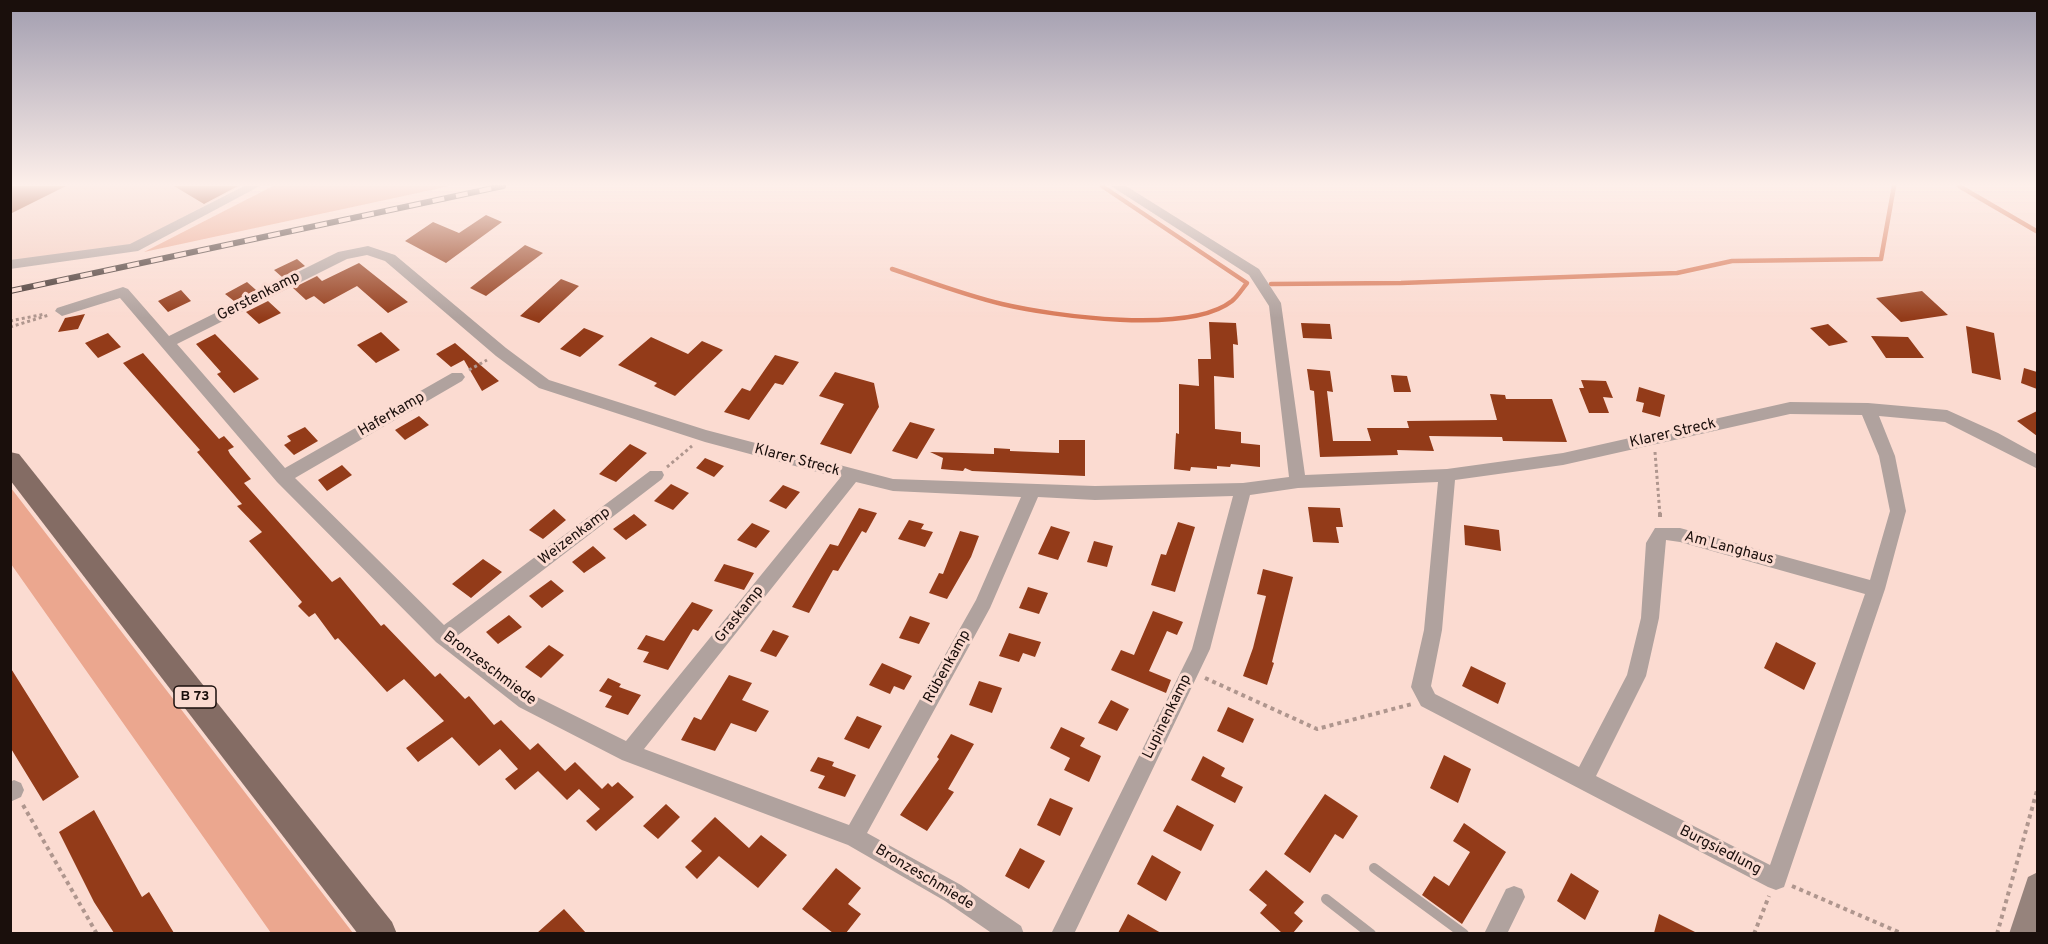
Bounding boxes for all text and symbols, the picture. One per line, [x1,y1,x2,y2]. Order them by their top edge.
street label: Gerstenkamp [215,268,303,326]
street label: Haferkamp [356,389,428,441]
street label: Klarer Streck [1628,415,1718,453]
street label: Klarer Streck [752,441,842,481]
street label: Weizenkamp [536,504,614,570]
street label: Am Langhaus [1682,528,1776,570]
street label: Graskamp [712,583,768,647]
street label: Rübenkamp [921,627,975,707]
street label: Bronzeschmiede [439,628,539,710]
street label: Lupinenkamp [1140,672,1196,762]
road number: B 73 [174,686,216,708]
street label: Burgsiedlung [1676,823,1764,879]
street label: Bronzeschmiede [871,842,977,914]

